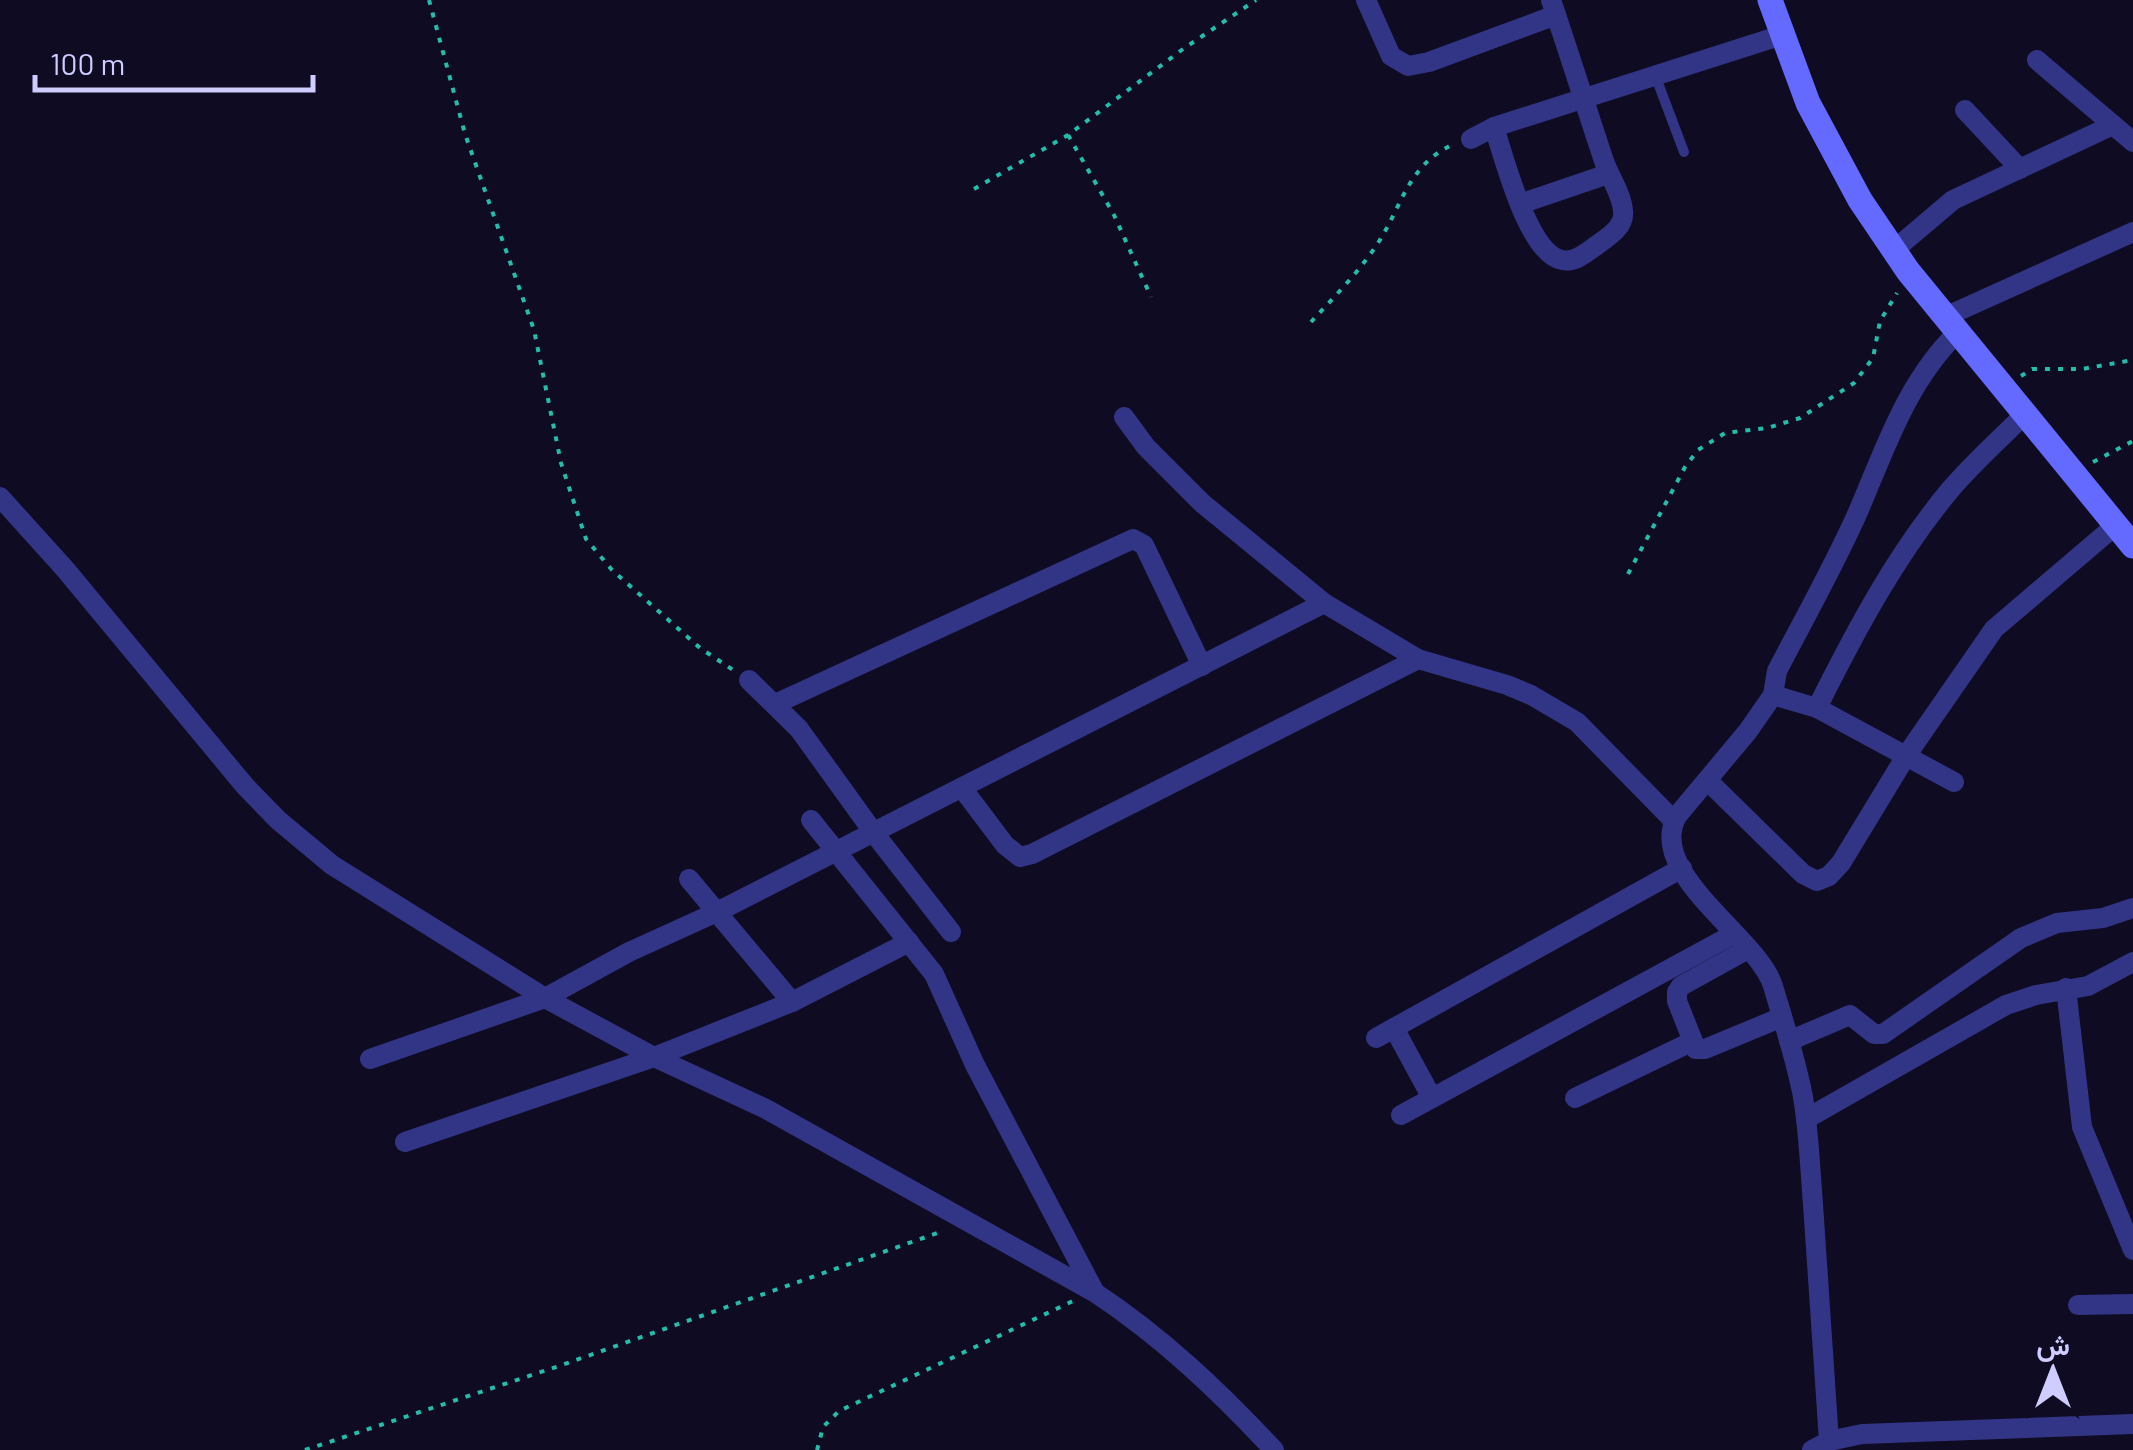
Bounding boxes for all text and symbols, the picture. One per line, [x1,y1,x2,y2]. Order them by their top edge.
scale bar [35,30,312,92]
text: 100 m [50,45,125,81]
north arrow [2003,1320,2103,1420]
text: ش [2036,1327,2070,1362]

